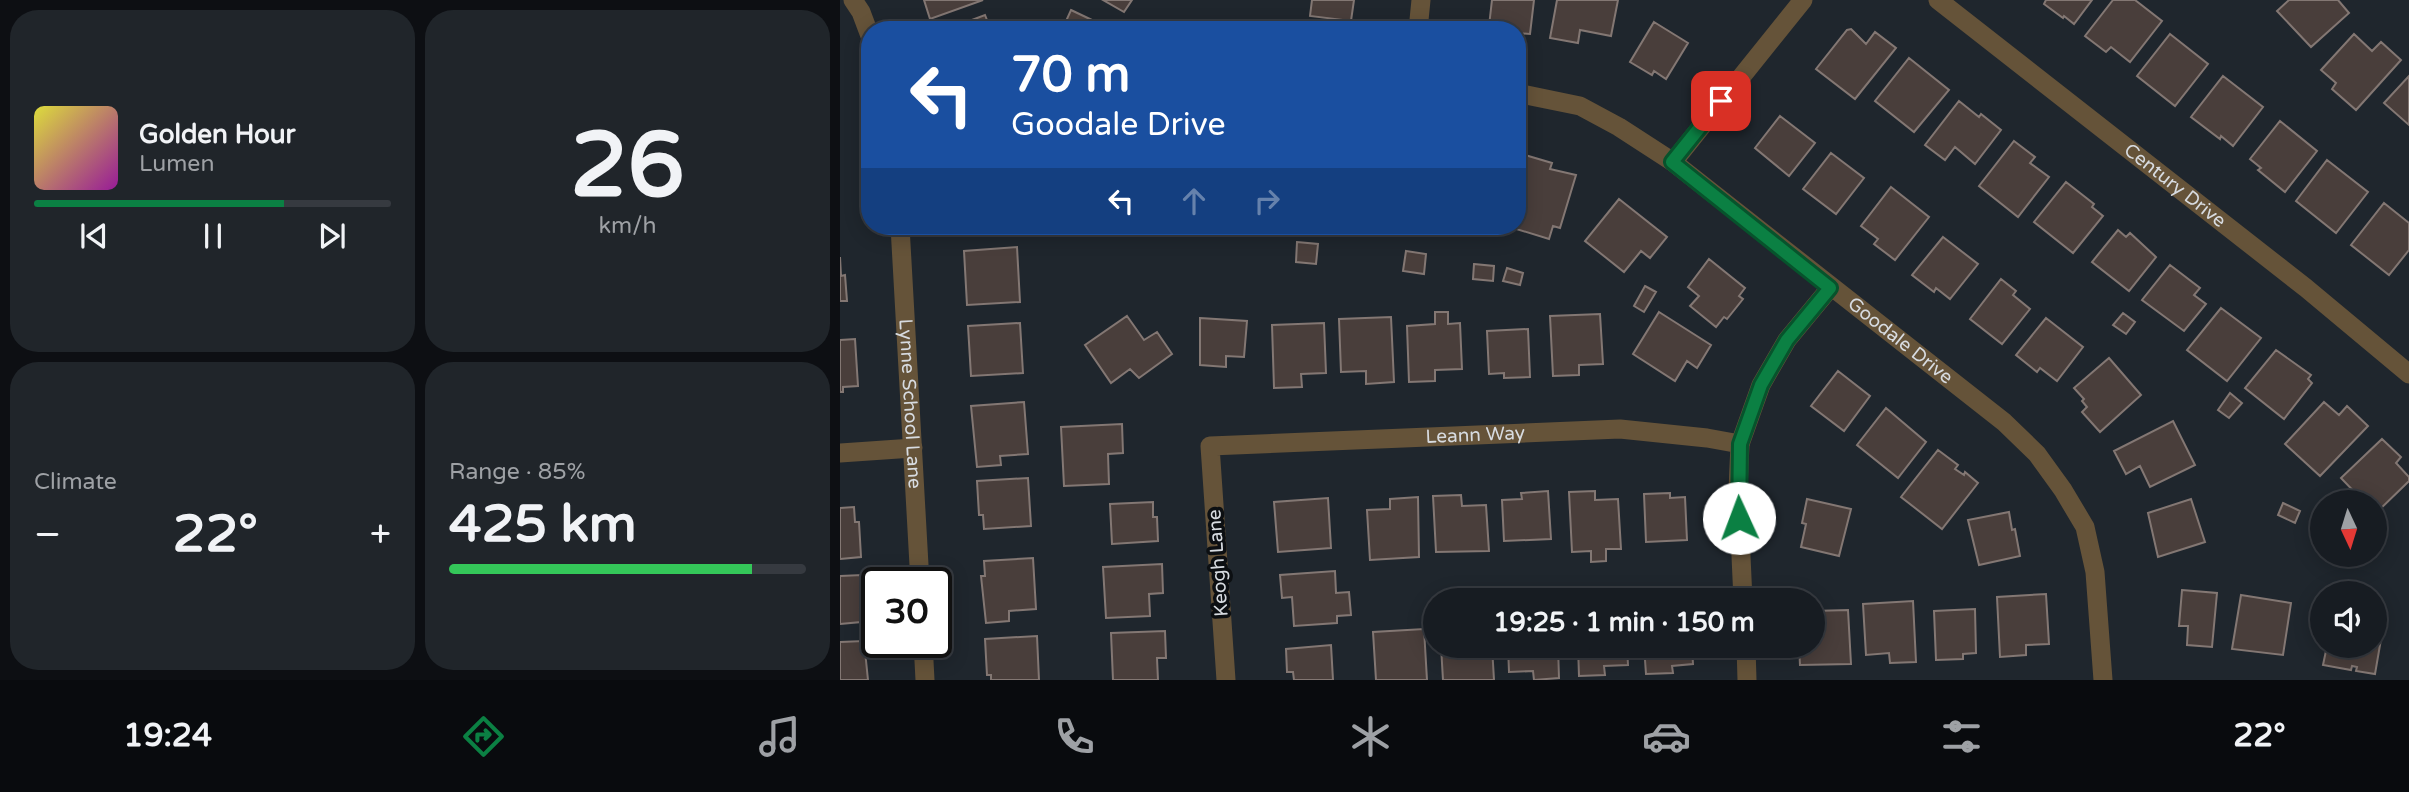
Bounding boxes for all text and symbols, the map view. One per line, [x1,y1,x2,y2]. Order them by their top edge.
text: 70 m [1011,46,1130,105]
icon: left [896,49,987,140]
pin [1691,71,1751,131]
icon: arrive [1702,82,1740,120]
text: Goodale Drive [1011,106,1226,144]
text: 26 [570,111,685,221]
text: Golden Hour [139,119,296,150]
street label: Century Drive [2120,139,2230,232]
text: Lumen [139,150,214,178]
icon: left [1102,182,1140,220]
icon: ahead [1175,182,1213,220]
icon: right [1248,182,1286,220]
text: km/h [599,212,656,240]
icon: previous [75,217,113,255]
icon: pause [194,217,232,255]
icon: next [313,217,351,255]
street label: Goodale Drive [1843,293,1957,389]
street label: Lynne School Lane [894,318,926,489]
street label: Leann Way [1425,422,1525,448]
text: Range · 85% [449,458,585,486]
text: Climate [34,468,117,496]
position arrow [1702,481,1776,555]
north arrow [2310,490,2387,567]
map controls [2310,490,2387,658]
text: 425 km [449,493,637,556]
text: 22° [173,503,258,566]
street label: Keogh Lane [1203,509,1233,617]
text: − [34,512,61,558]
text: + [370,512,391,558]
speed limit sign: 30 [861,567,952,658]
button: sound [2310,581,2387,658]
text: 19:25 · 1 min · 150 m [1493,607,1755,638]
icon: directions [459,712,508,761]
icon: music [755,712,804,761]
icon: phone [1050,712,1099,761]
icon: climate [1346,712,1395,761]
icon: car [1642,712,1691,761]
icon: filters [1937,712,1986,761]
text: 19:24 [123,717,212,755]
text: 22° [2233,717,2286,755]

